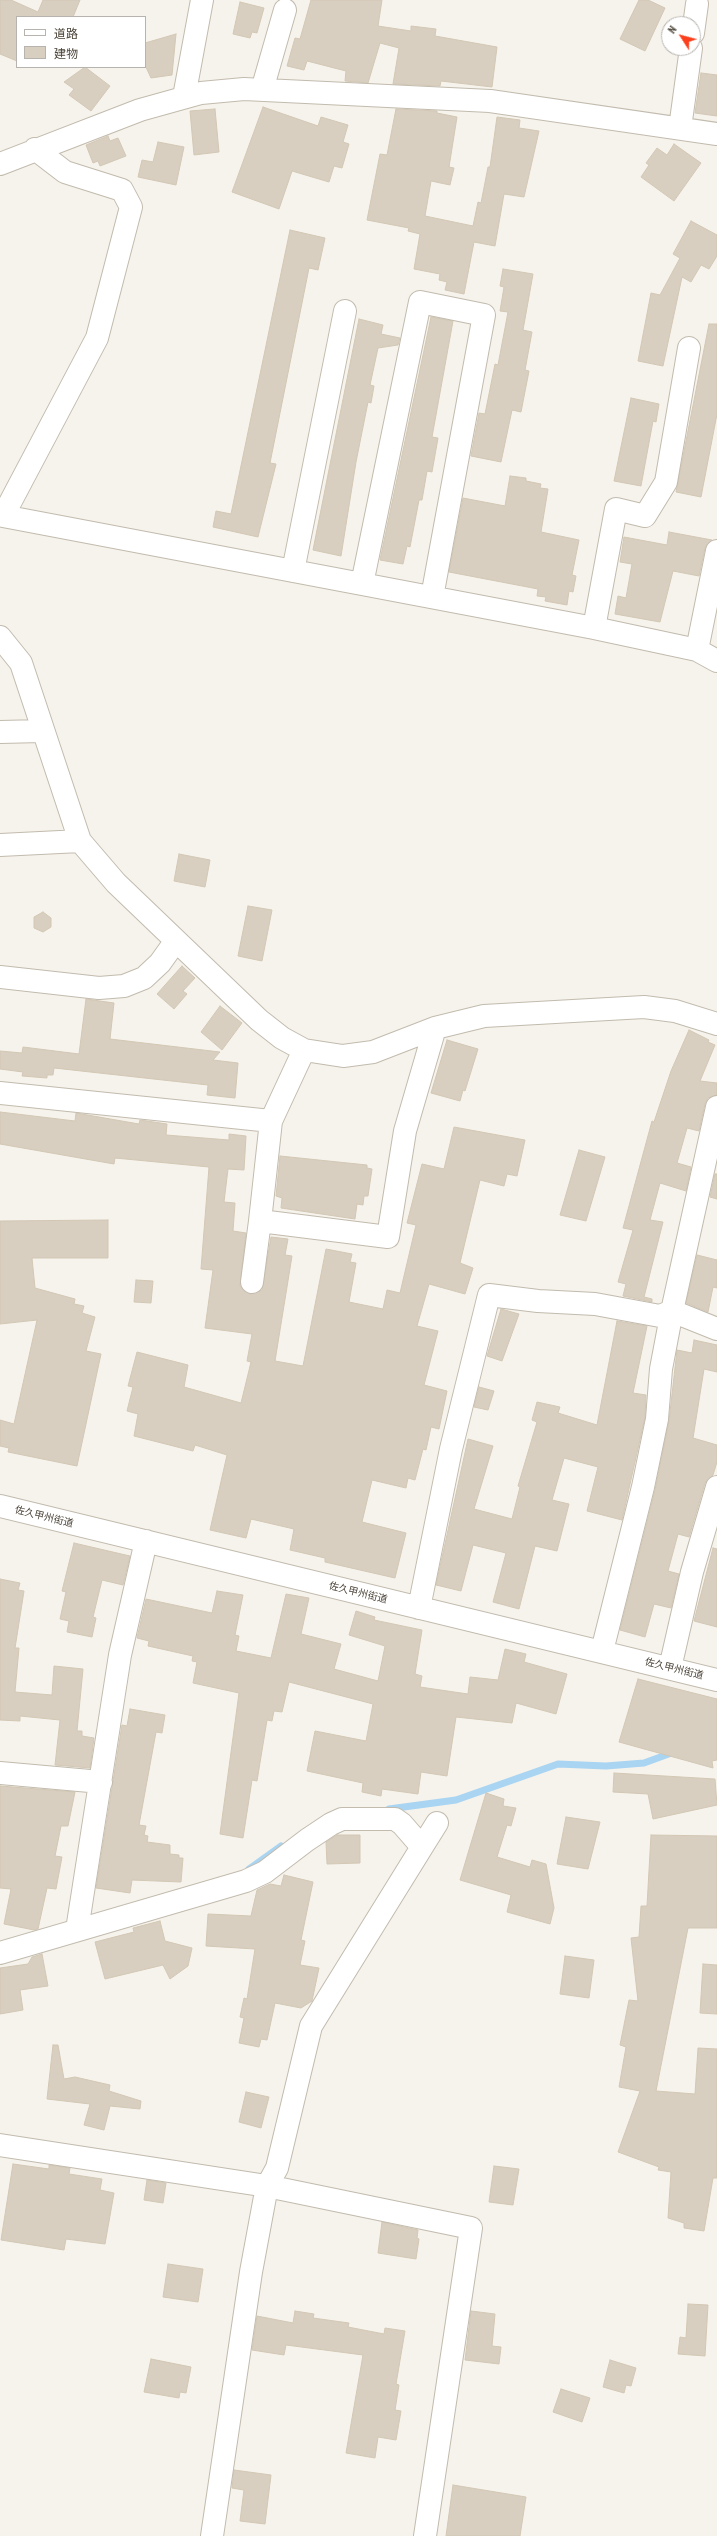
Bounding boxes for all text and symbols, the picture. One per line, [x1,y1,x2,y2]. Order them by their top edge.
legend [16,16,146,68]
north arrow [661,16,701,56]
text: N [665,23,680,36]
text: 道路 [54,26,78,41]
text: 建物 [54,46,78,61]
street label: 佐久甲州街道 [13,1504,75,1530]
street label: 佐久甲州街道 [327,1580,389,1606]
street label: 佐久甲州街道 [643,1656,705,1682]

